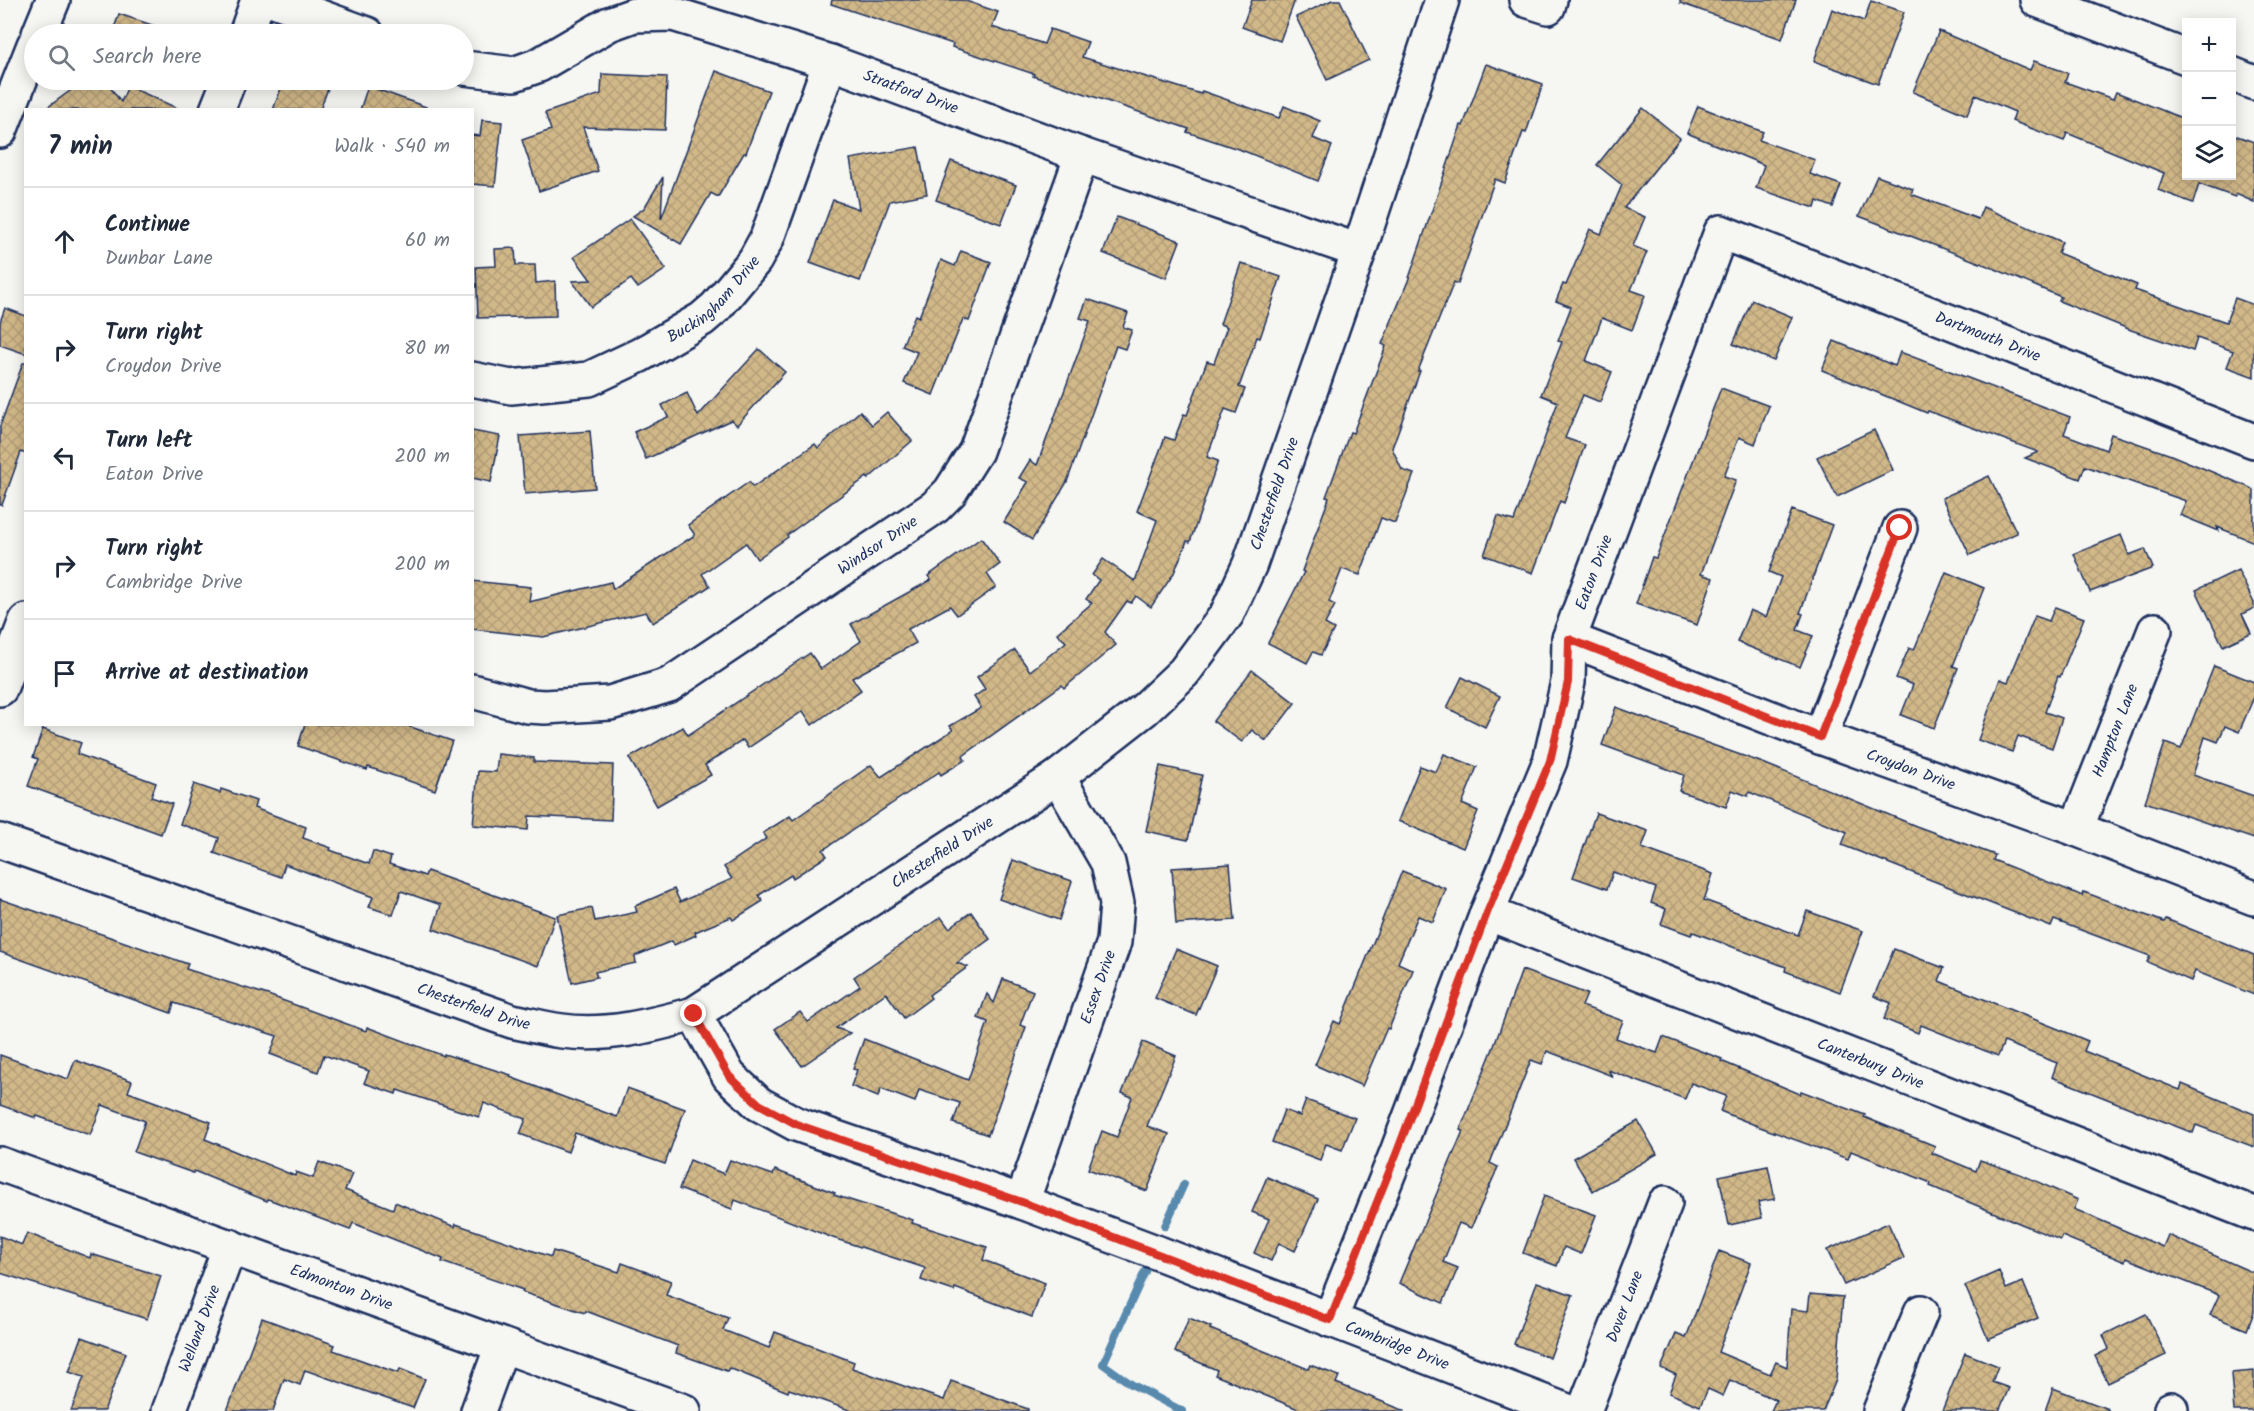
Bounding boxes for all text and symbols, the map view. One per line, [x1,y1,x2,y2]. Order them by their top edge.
map controls [2182,18,2236,180]
button: + [2182,18,2236,72]
search box [24,24,474,90]
text: Search here [93,40,201,75]
icon: search [45,41,78,74]
street label: Stratford Drive [860,63,962,121]
button: − [2182,72,2236,126]
text: 7 min [48,126,113,168]
button: layers [2182,126,2236,180]
text: Walk · 540 m [334,131,450,163]
text: Continue [105,208,190,243]
icon: ahead [48,225,81,258]
text: 60 m [405,225,450,257]
text: Dunbar Lane [105,243,213,275]
street label: Buckingham Drive [662,250,766,349]
street label: Dartmouth Drive [1931,305,2044,369]
text: Turn right [105,316,203,351]
icon: right [48,333,81,366]
text: 80 m [404,333,450,365]
text: Croydon Drive [105,351,221,383]
text: Turn left [105,424,192,459]
street label: Chesterfield Drive [1243,434,1306,554]
icon: left [48,441,81,474]
text: 200 m [394,441,450,473]
text: Eaton Drive [105,459,203,491]
street label: Windsor Drive [833,509,923,581]
route start [1886,514,1912,540]
street label: Eaton Drive [1568,531,1619,614]
text: Turn right [105,532,203,567]
icon: right [48,549,81,582]
text: 200 m [394,549,450,581]
text: Cambridge Drive [105,567,242,599]
text: Arrive at destination [105,656,308,691]
icon: arrive [48,657,81,690]
street label: Hampton Lane [2085,680,2145,781]
street label: Croydon Drive [1863,742,1959,797]
street label: Chesterfield Drive [886,810,999,895]
street label: Essex Drive [1073,947,1123,1027]
street label: Chesterfield Drive [414,976,533,1037]
route end [680,1000,706,1026]
street label: Canterbury Drive [1813,1031,1928,1096]
street label: Edmonton Drive [287,1257,396,1317]
street label: Dover Lane [1599,1267,1650,1346]
street label: Welland Drive [172,1281,227,1376]
street label: Cambridge Drive [1341,1314,1453,1377]

